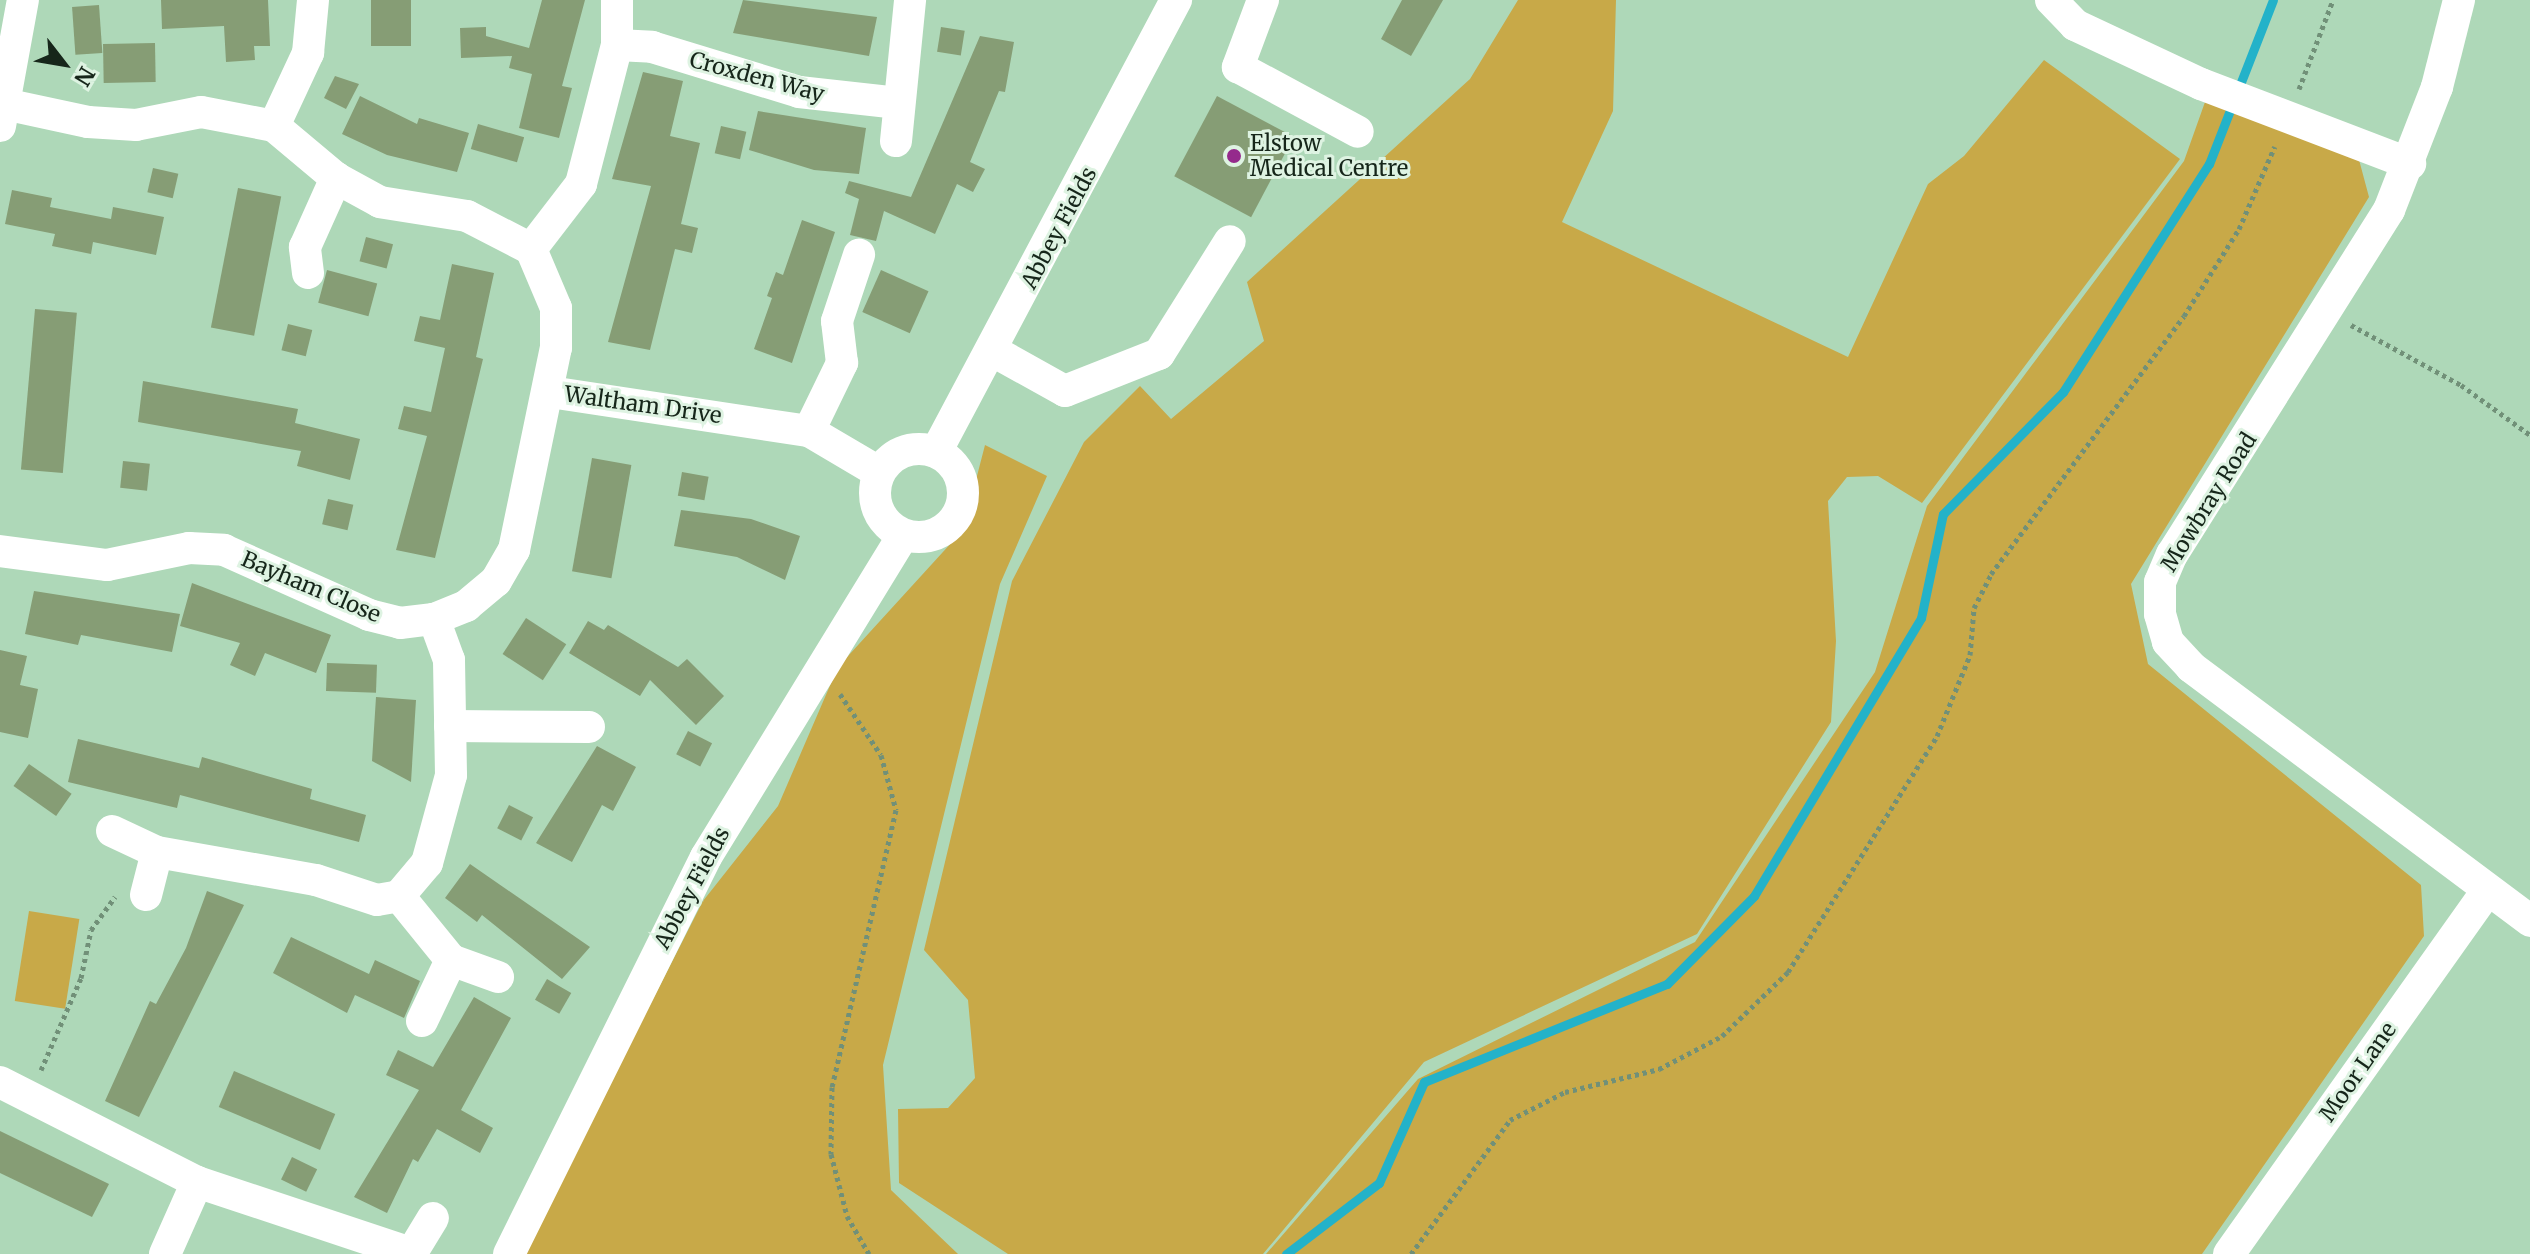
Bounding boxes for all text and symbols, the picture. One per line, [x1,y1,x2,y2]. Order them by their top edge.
north arrow [24,24,104,104]
street label: Croxden Way [687,46,827,108]
text: N [68,62,101,91]
place label: Elstow Medical Centre [1250,130,1408,182]
marker: Elstow Medical Centre [1225,147,1243,165]
street label: Abbey Fields [1016,162,1102,294]
street label: Waltham Drive [563,381,723,429]
street label: Mowbray Road [2156,428,2262,576]
street label: Bayham Close [237,546,385,628]
street label: Abbey Fields [649,822,735,954]
street label: Moor Lane [2314,1017,2402,1127]

